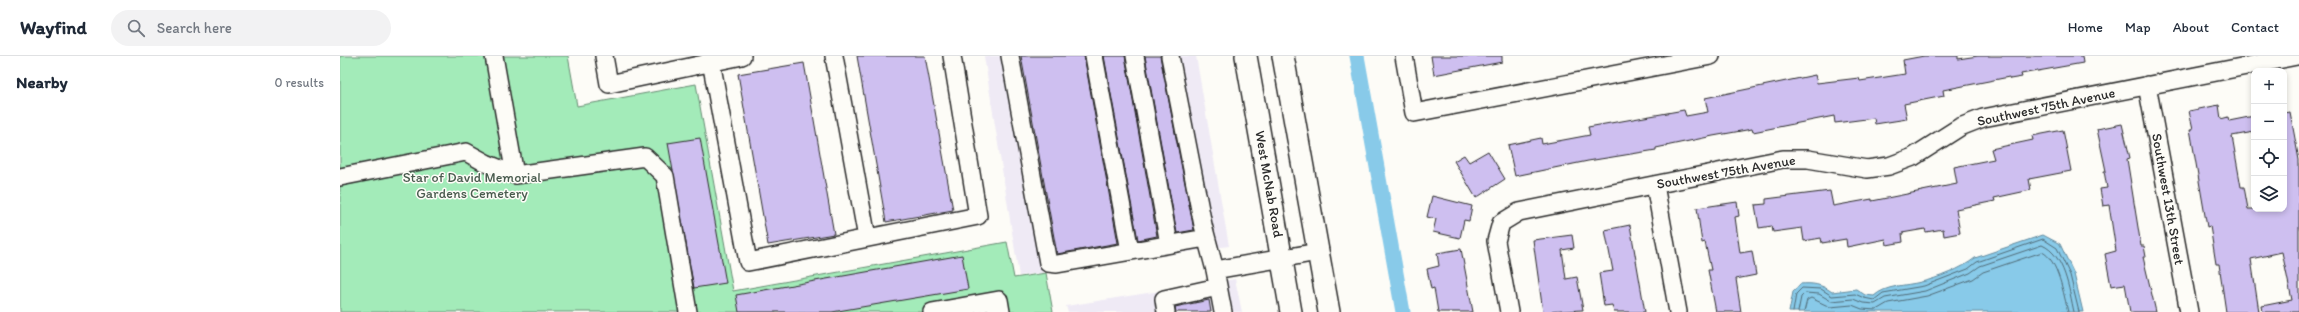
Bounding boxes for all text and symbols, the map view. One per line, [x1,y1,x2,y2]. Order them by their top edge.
search box [111,10,391,46]
text: Wayfind [20,16,87,39]
icon: search [125,17,147,39]
text: Search here [157,19,232,37]
text: Home [2068,19,2103,36]
text: Map [2125,19,2151,36]
text: About [2173,19,2209,36]
text: Contact [2231,19,2279,36]
map controls [2251,68,2287,212]
button: + [2251,68,2287,104]
text: Nearby [16,72,68,92]
text: 0 results [274,75,324,90]
street label: Southwest 75th Avenue [1975,84,2117,130]
button: − [2251,104,2287,140]
street label: West McNab Road [1251,129,1287,239]
street label: Southwest 13th Street [2148,132,2188,266]
button: locate [2251,140,2287,176]
street label: Southwest 75th Avenue [1655,151,1797,193]
park label: Star of David Memorial Gardens Cemetery [403,169,541,202]
button: layers [2251,176,2287,212]

